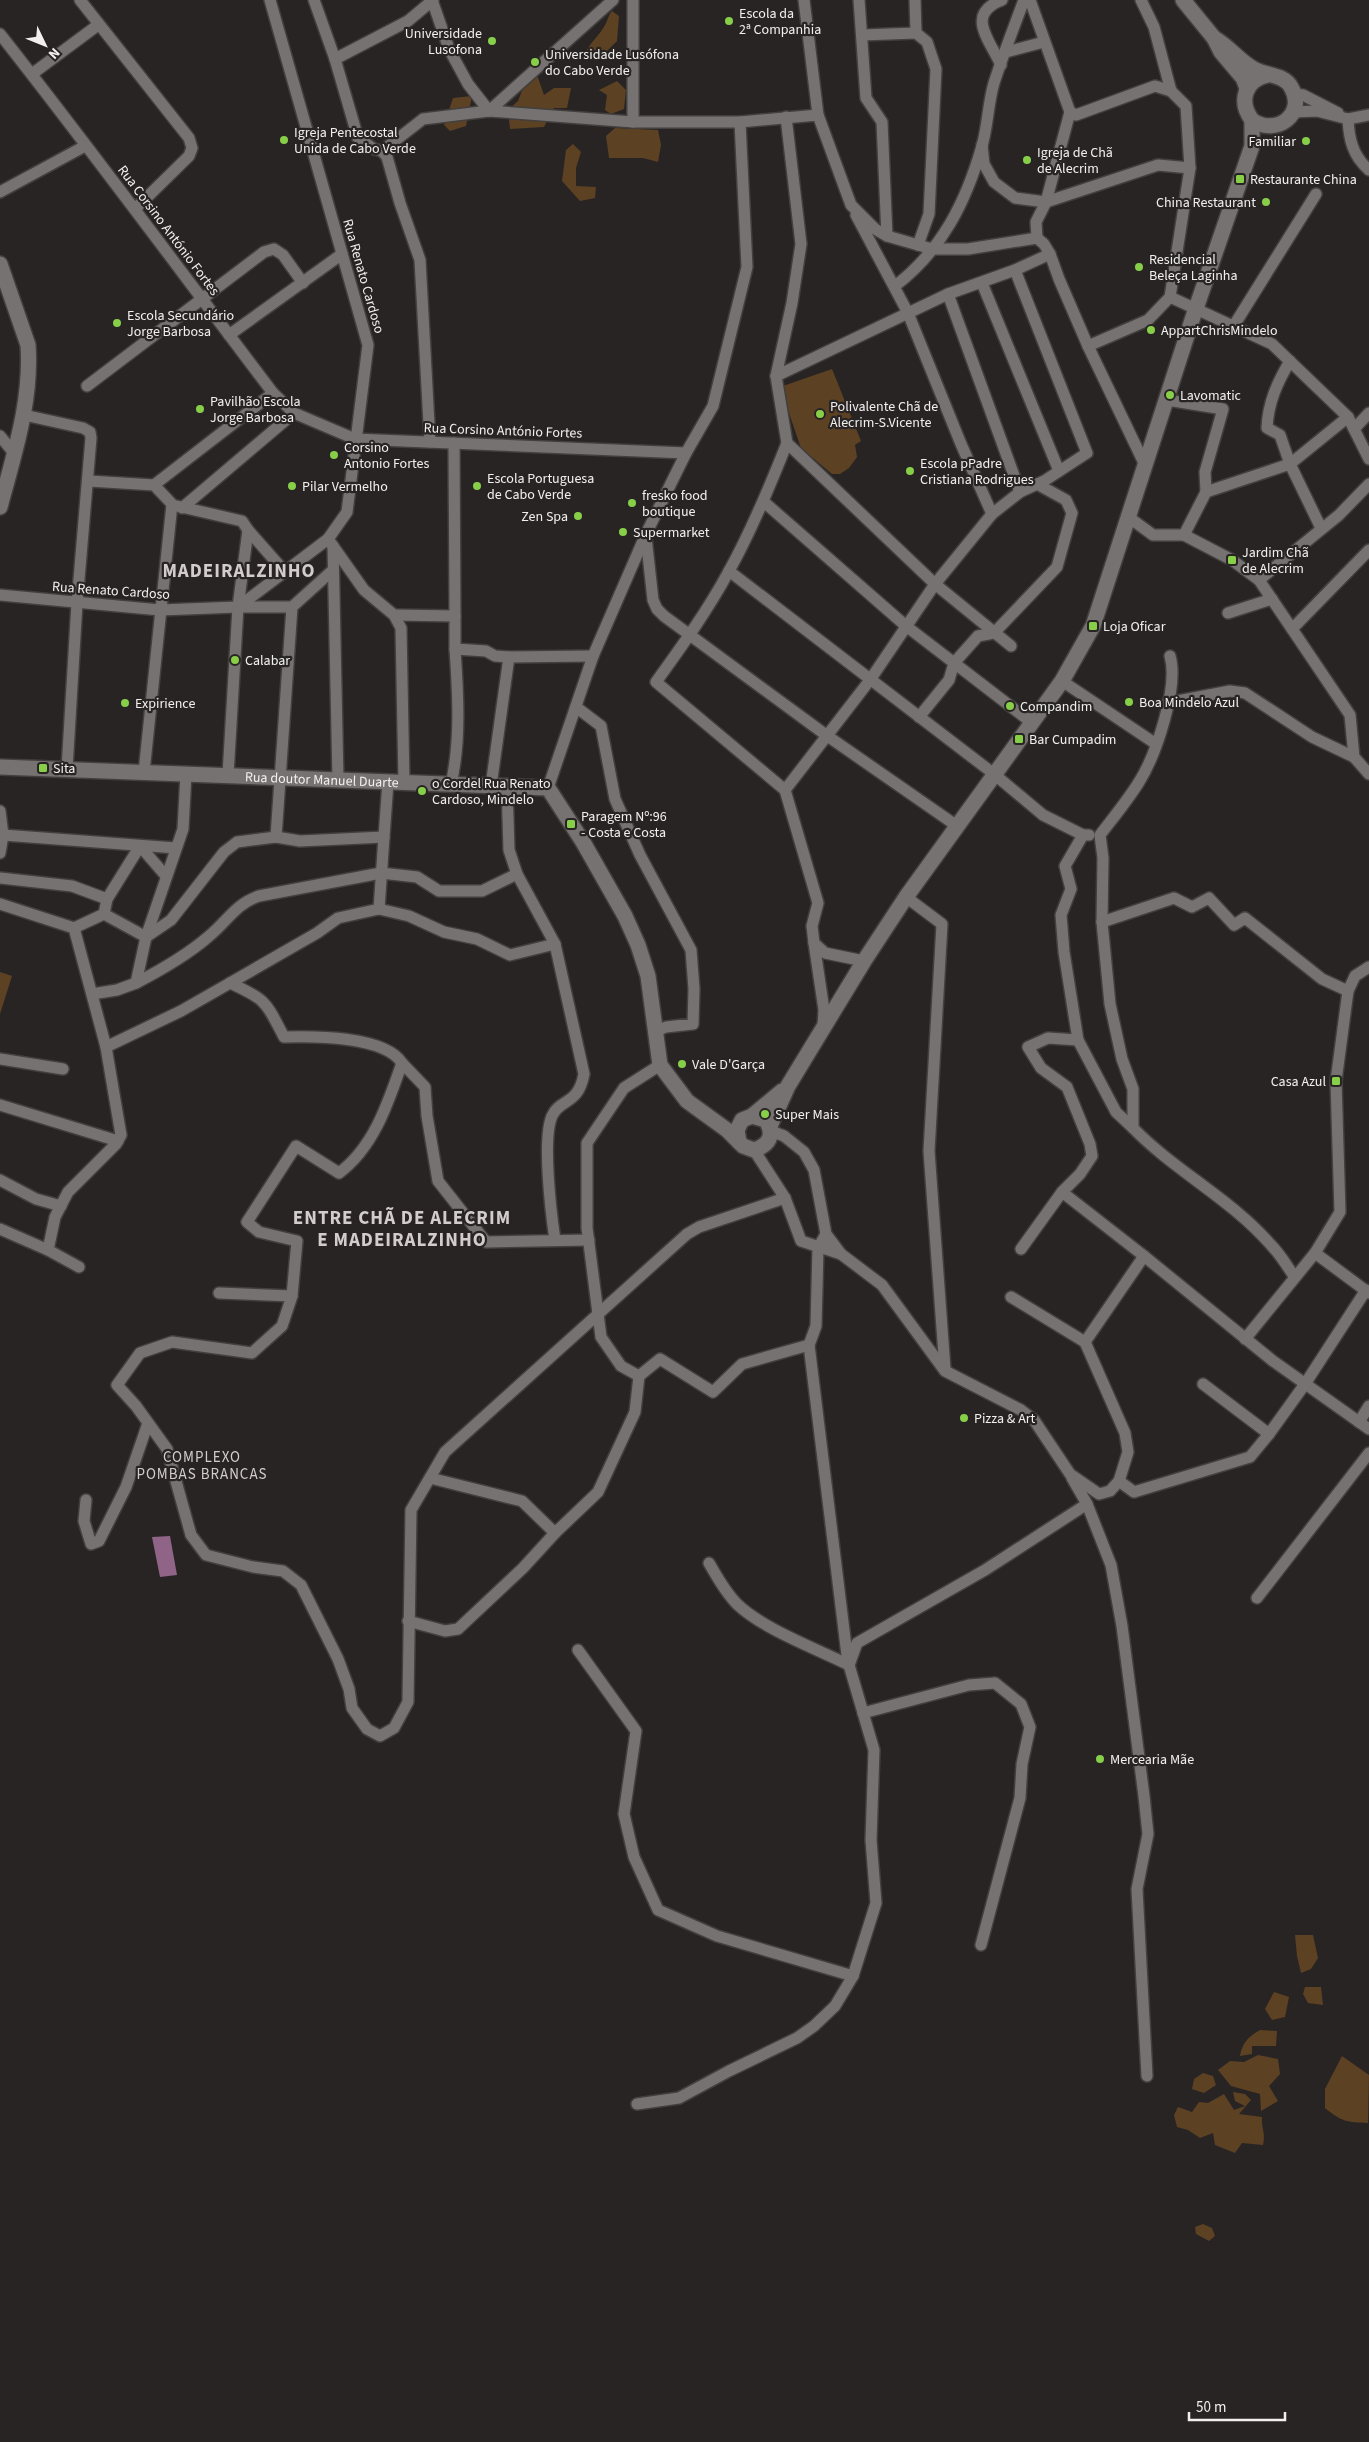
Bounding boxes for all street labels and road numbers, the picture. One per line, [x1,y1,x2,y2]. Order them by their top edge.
street label: Rua Corsino António Fortes [112,161,224,300]
street label: Rua Renato Cardoso [337,217,389,336]
street label: Rua Corsino António Fortes [423,418,583,444]
street label: Rua Renato Cardoso [51,577,171,605]
street label: Rua doutor Manuel Duarte [244,767,399,793]

